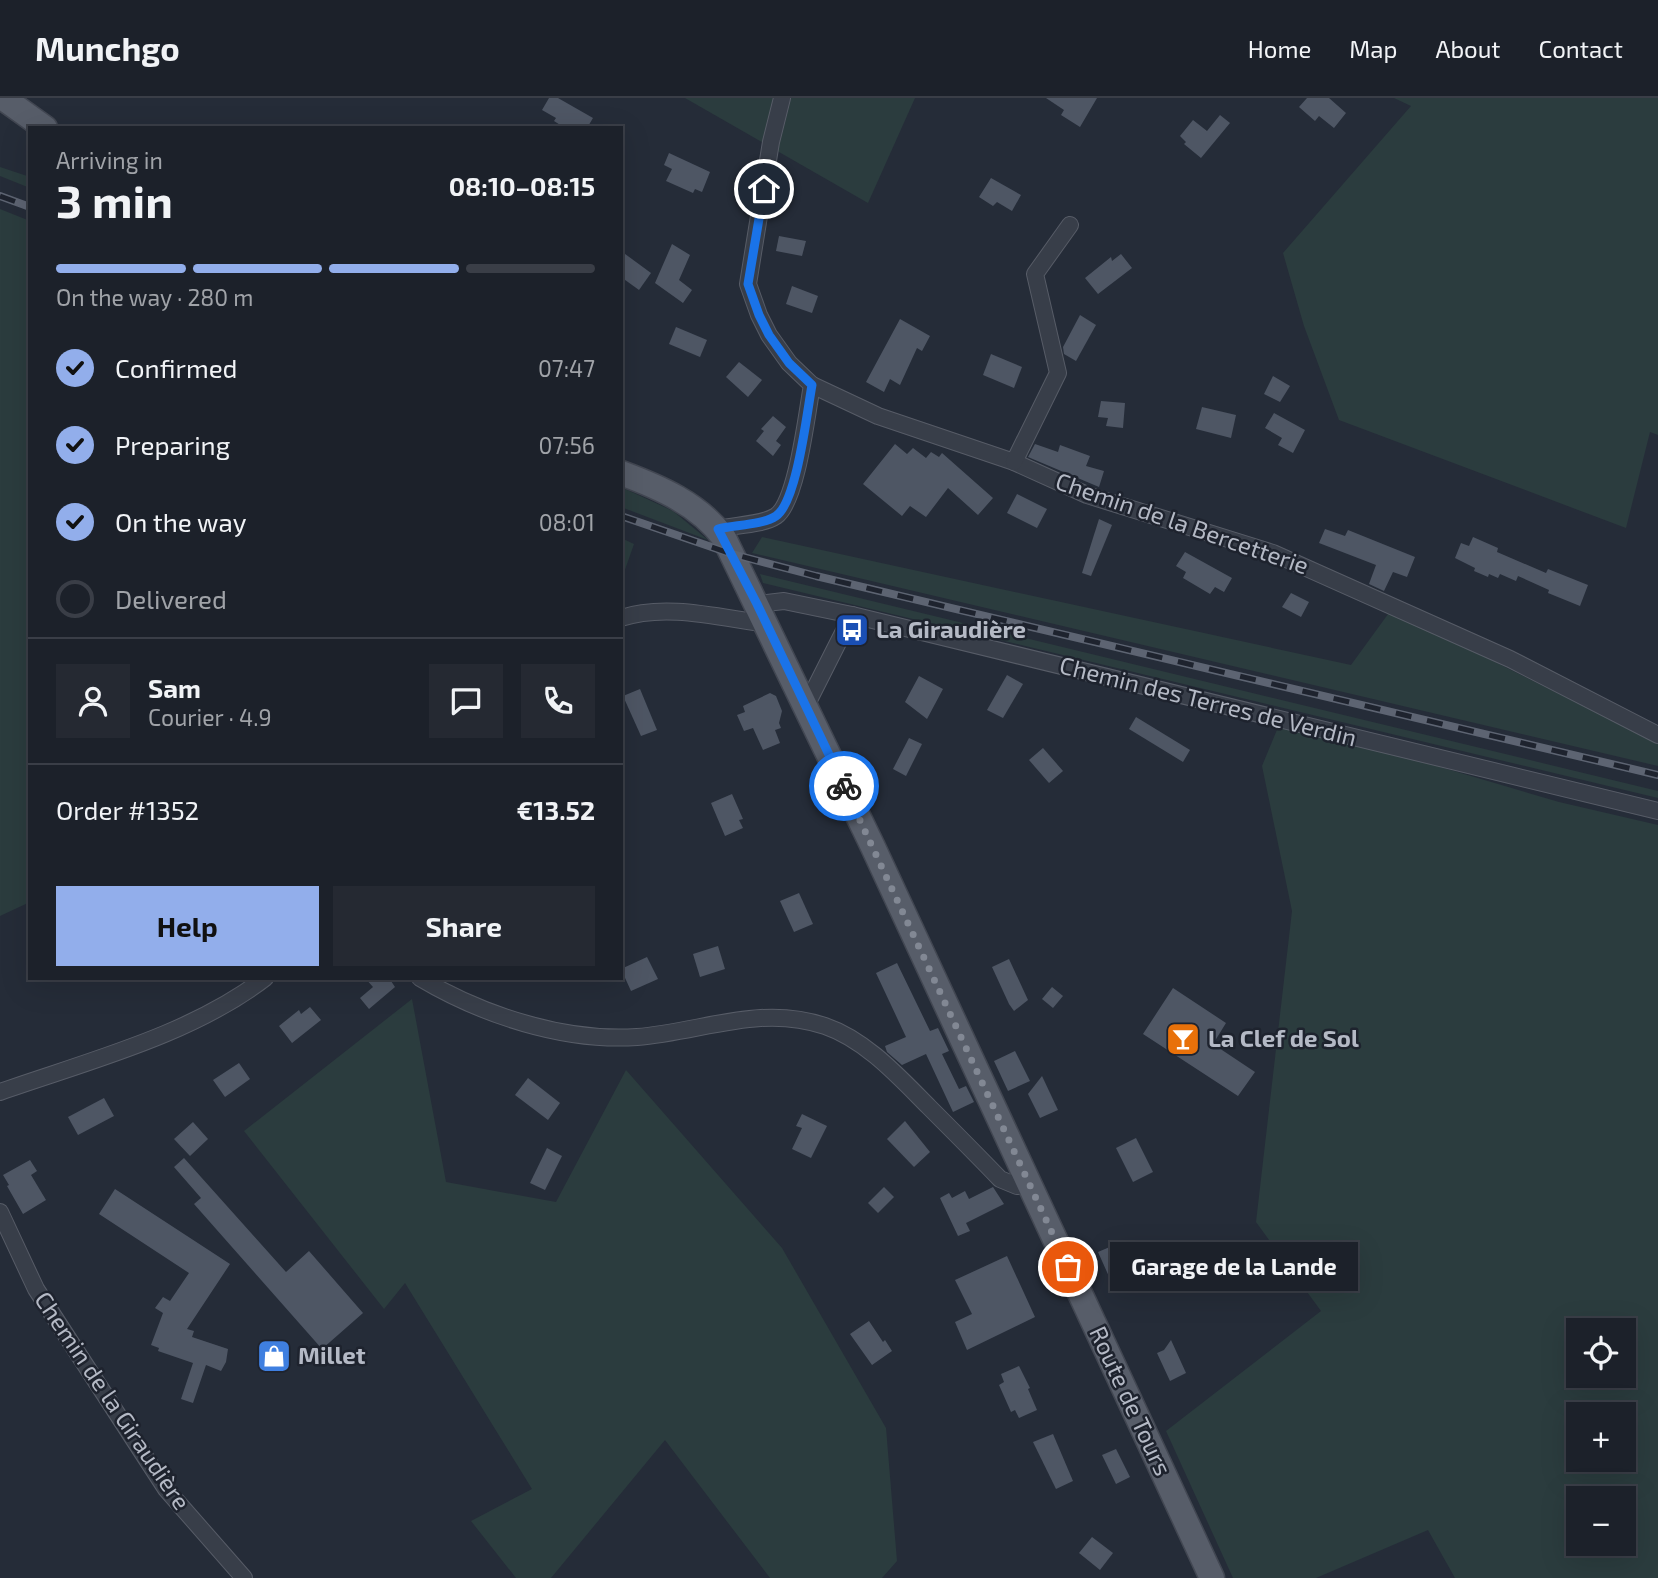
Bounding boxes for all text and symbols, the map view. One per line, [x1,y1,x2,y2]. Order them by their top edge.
text: Munchgo [35,28,180,68]
text: Home [1248,34,1311,63]
text: Map [1349,34,1397,63]
text: About [1435,34,1501,63]
text: Contact [1539,34,1623,63]
text: Arriving in [56,146,163,174]
pin [734,159,794,219]
text: 08:10–08:15 [449,170,595,201]
icon: home [745,170,783,208]
text: 3 min [56,172,173,227]
text: On the way · 280 m [56,283,253,311]
icon: check [56,349,94,387]
text: Confirmed [115,352,238,383]
text: 07:47 [538,354,595,382]
icon: check [56,426,94,464]
text: Preparing [115,429,230,460]
text: 07:56 [538,431,595,459]
street label: Chemin de la Bercetterie [1052,466,1313,580]
icon: check [56,503,94,541]
text: On the way [115,506,246,537]
text: 08:01 [539,508,595,536]
text: Delivered [115,583,227,614]
bus stop icon: La Giraudière [833,611,871,649]
place label: La Giraudière [876,614,1026,643]
street label: Chemin des Terres de Verdin [1057,650,1360,752]
button: person [56,664,130,738]
button: chat [429,664,503,738]
button: phone [521,664,595,738]
text: Sam [148,672,201,703]
text: Courier · 4.9 [148,703,272,731]
courier [809,751,879,821]
icon: bike [825,767,863,805]
text: Order #1352 [56,794,199,825]
text: €13.52 [517,794,595,825]
button: Help [56,886,319,966]
button: Share [333,886,595,966]
bar icon: La Clef de Sol [1164,1020,1202,1058]
place label: La Clef de Sol [1208,1023,1359,1052]
pin [1038,1237,1098,1297]
callout: Garage de la Lande [1110,1242,1358,1292]
icon: bag [1049,1248,1087,1286]
text: Garage de la Lande [1131,1252,1337,1280]
street label: Chemin de la Giraudière [29,1286,197,1515]
map controls [1566,1318,1636,1556]
button: locate [1566,1318,1636,1388]
street label: Route de Tours [1084,1321,1179,1480]
shop icon: Millet [255,1337,293,1375]
place label: Millet [298,1340,366,1369]
button: + [1566,1402,1636,1472]
button: − [1566,1486,1636,1556]

